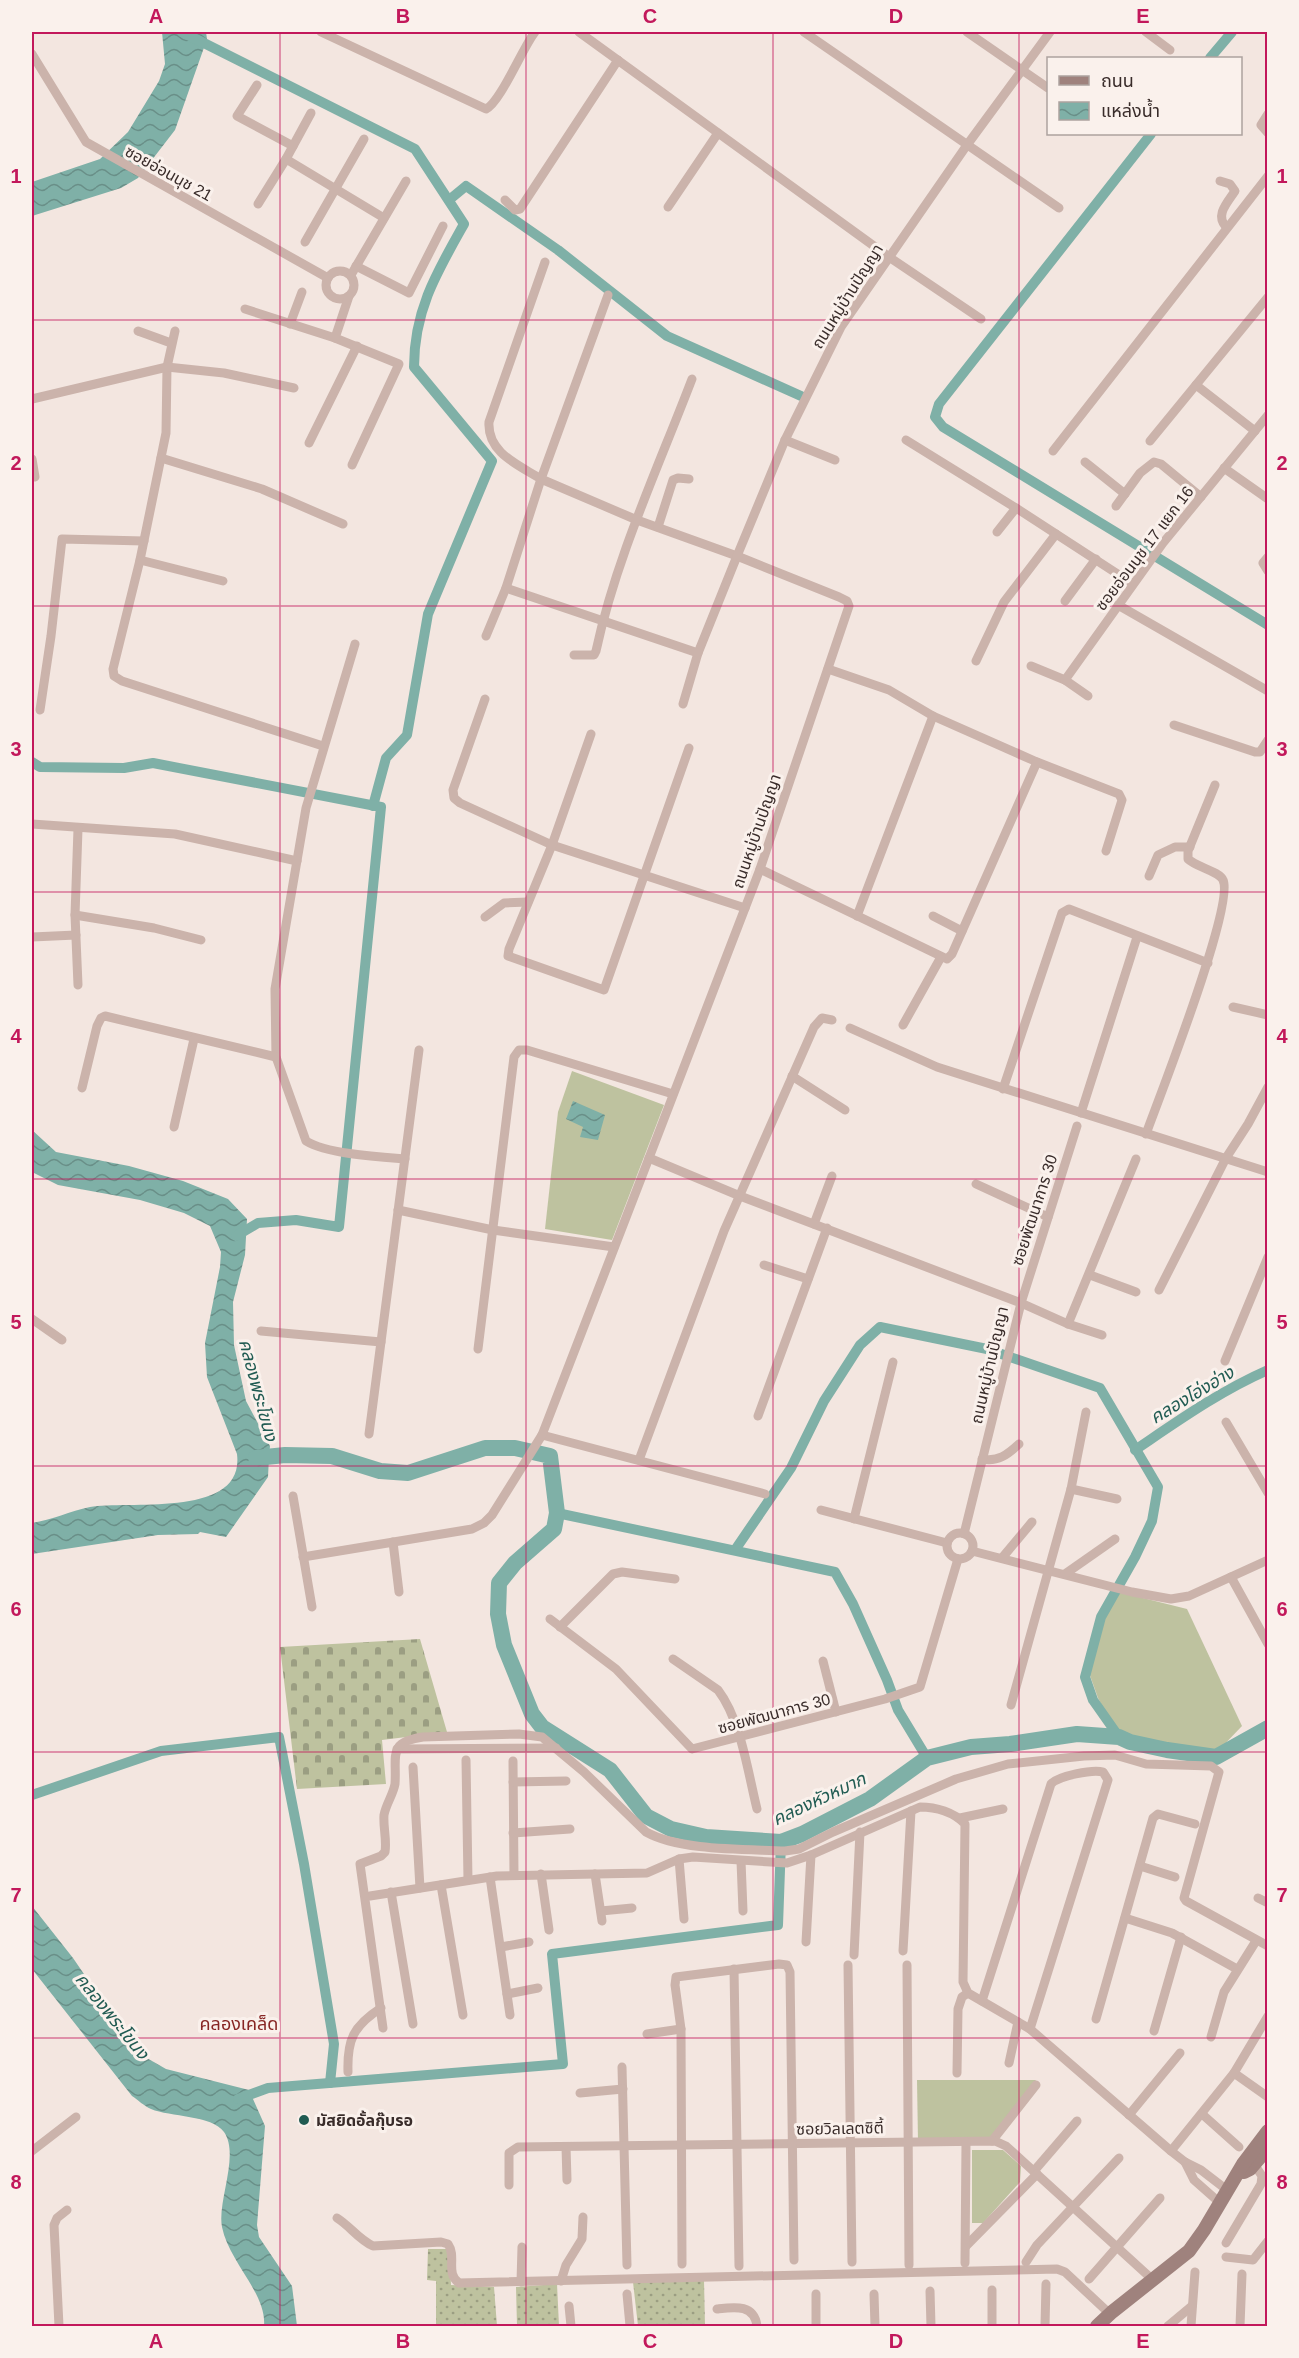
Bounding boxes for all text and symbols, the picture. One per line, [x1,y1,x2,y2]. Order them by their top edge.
text: A [149,5,163,27]
text: B [396,5,410,27]
text: C [643,5,657,27]
text: D [889,5,903,27]
text: E [1136,5,1150,27]
legend [1047,57,1242,135]
text: ถนน [1101,71,1134,91]
text: แหล่งน้ำ [1101,98,1160,121]
street label: ซอยอ่อนนุช 21 [122,143,215,205]
text: 1 [10,165,22,187]
text: 1 [1276,165,1288,187]
street label: ถนนหมู่บ้านปัญญา [808,241,887,352]
text: 2 [10,452,22,474]
text: 2 [1276,452,1288,474]
street label: ซอยอ่อนนุช 17 แยก 16 [1092,483,1197,614]
text: 3 [10,738,22,760]
text: 3 [1276,738,1288,760]
street label: ถนนหมู่บ้านปัญญา [729,772,785,891]
text: 4 [10,1025,22,1047]
text: 4 [1276,1025,1288,1047]
street label: ซอยพัฒนาการ 30 [1009,1152,1060,1268]
street label: ถนนหมู่บ้านปัญญา [968,1305,1012,1426]
text: 5 [10,1311,22,1333]
text: 5 [1276,1311,1288,1333]
water label: คลองพระโขนง [235,1337,282,1444]
water label: คลองโอ่งอ่าง [1147,1362,1239,1428]
text: 6 [10,1598,22,1620]
text: 6 [1276,1598,1288,1620]
street label: ซอยพัฒนาการ 30 [716,1690,832,1737]
water label: คลองหัวหมาก [769,1768,870,1829]
text: 7 [10,1884,22,1906]
text: 7 [1276,1884,1288,1906]
water label: คลองพระโขนง [71,1969,154,2064]
district label: คลองเคล็ด [200,2014,278,2034]
place label: มัสยิดอั้ลกุ๊บรอ [316,2110,413,2130]
marker: มัสยิดอั้ลกุ๊บรอ [297,2113,311,2127]
street label: ซอยวิลเลตซิตี้ [796,2116,884,2138]
text: 8 [10,2171,22,2193]
text: 8 [1276,2171,1288,2193]
text: A [149,2330,163,2352]
text: B [396,2330,410,2352]
text: C [643,2330,657,2352]
text: D [889,2330,903,2352]
text: E [1136,2330,1150,2352]

